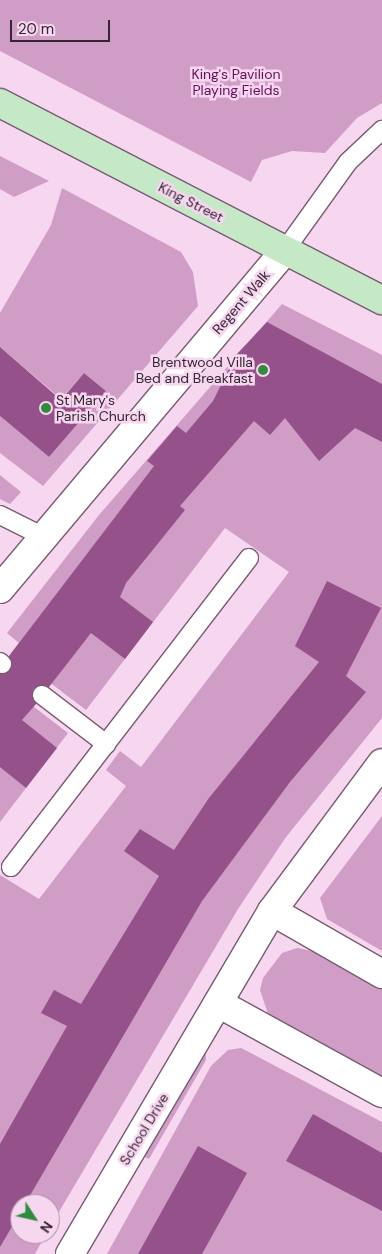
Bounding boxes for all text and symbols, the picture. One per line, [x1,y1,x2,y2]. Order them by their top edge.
scale bar [12,10,112,42]
text: 20 m [18,19,54,39]
park label: King's Pavilion Playing Fields [191,66,281,98]
street label: King Street [156,178,226,226]
street label: Regent Walk [209,267,273,337]
place label: Brentwood Villa Bed and Breakfast [136,354,253,387]
marker: Brentwood Villa Bed and Breakfast [257,364,269,376]
place label: St Mary's Parish Church [56,392,146,424]
marker: St Mary's Parish Church [40,402,52,414]
street label: School Drive [116,1090,172,1168]
north arrow [10,1194,60,1244]
text: N [36,1218,57,1236]

